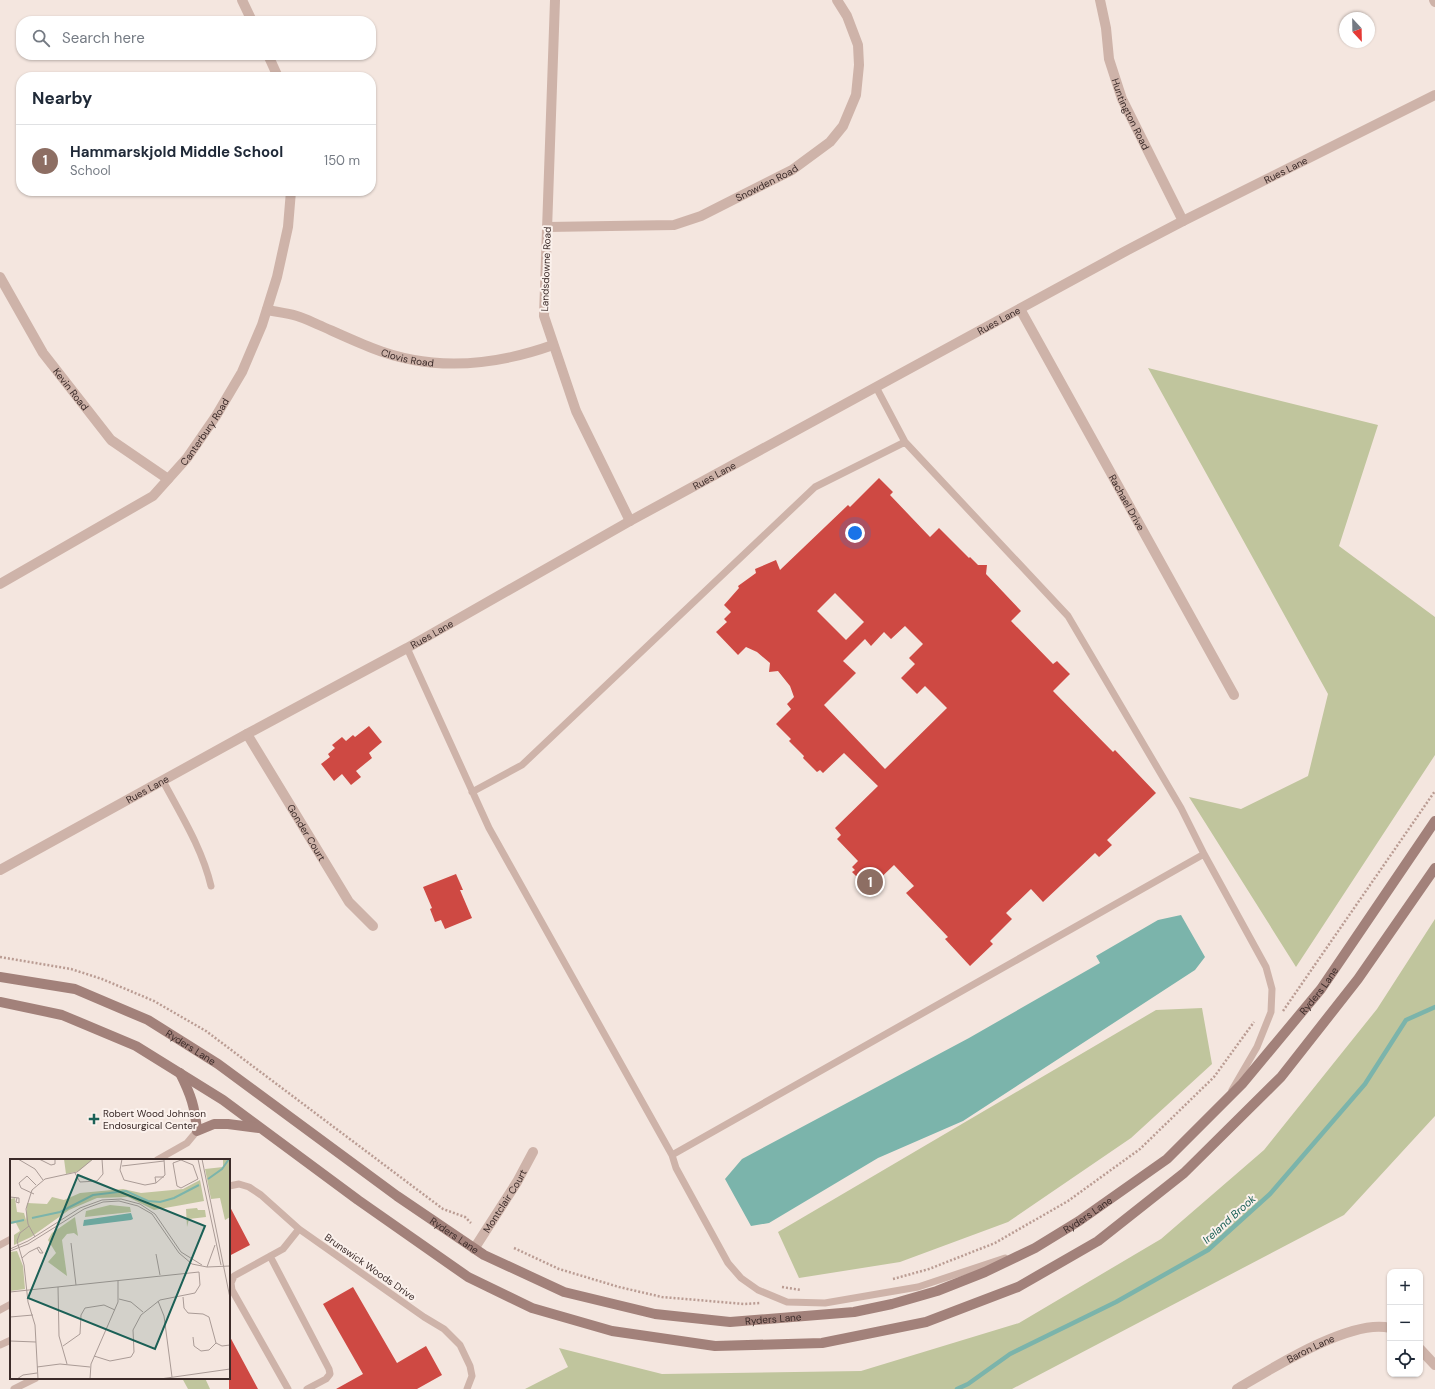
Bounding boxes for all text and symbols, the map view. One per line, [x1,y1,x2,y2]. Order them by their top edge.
north arrow [1339,12,1375,48]
search box [16,16,376,60]
icon: search [30,27,52,49]
text: Search here [62,28,145,48]
street label: Huntington Road [1109,76,1153,152]
text: Nearby [32,87,92,109]
text: Hammarskjold Middle School [70,142,283,162]
text: 1 [43,152,47,169]
text: 150 m [324,152,360,169]
street label: Rues Lane [1261,153,1310,186]
street label: Snowden Road [733,161,801,204]
text: School [70,162,111,179]
street label: Landsdowne Road [538,226,554,312]
street label: Rues Lane [975,303,1023,337]
street label: Clovis Road [379,345,434,369]
street label: Kevin Road [50,365,92,413]
street label: Canterbury Road [177,396,232,468]
street label: Rues Lane [690,458,738,492]
street label: Rachael Drive [1106,472,1148,533]
your location [845,523,865,543]
street label: Rues Lane [408,616,456,651]
street label: Rues Lane [123,772,171,806]
street label: Gonder Court [284,802,329,863]
pin: 1 [857,867,883,897]
street label: Ryders Lane [1296,964,1341,1017]
street label: Ryders Lane [164,1026,219,1068]
place label: Robert Wood Johnson Endosurgical Center [103,1107,206,1132]
marker: Robert Wood Johnson Endosurgical Center [88,1113,100,1125]
inset map [10,1159,230,1379]
street label: Montclair Court [480,1167,529,1235]
water label: Ireland Brook [1199,1191,1259,1247]
street label: Ryders Lane [1060,1193,1115,1236]
street label: Ryders Lane [428,1214,482,1257]
street label: Brunswick Woods Drive [322,1231,418,1304]
map controls [1387,1269,1423,1377]
button: + [1387,1269,1423,1305]
button: − [1387,1305,1423,1341]
street label: Ryders Lane [744,1310,802,1327]
street label: Baron Lane [1284,1331,1337,1365]
button: locate [1387,1341,1423,1377]

